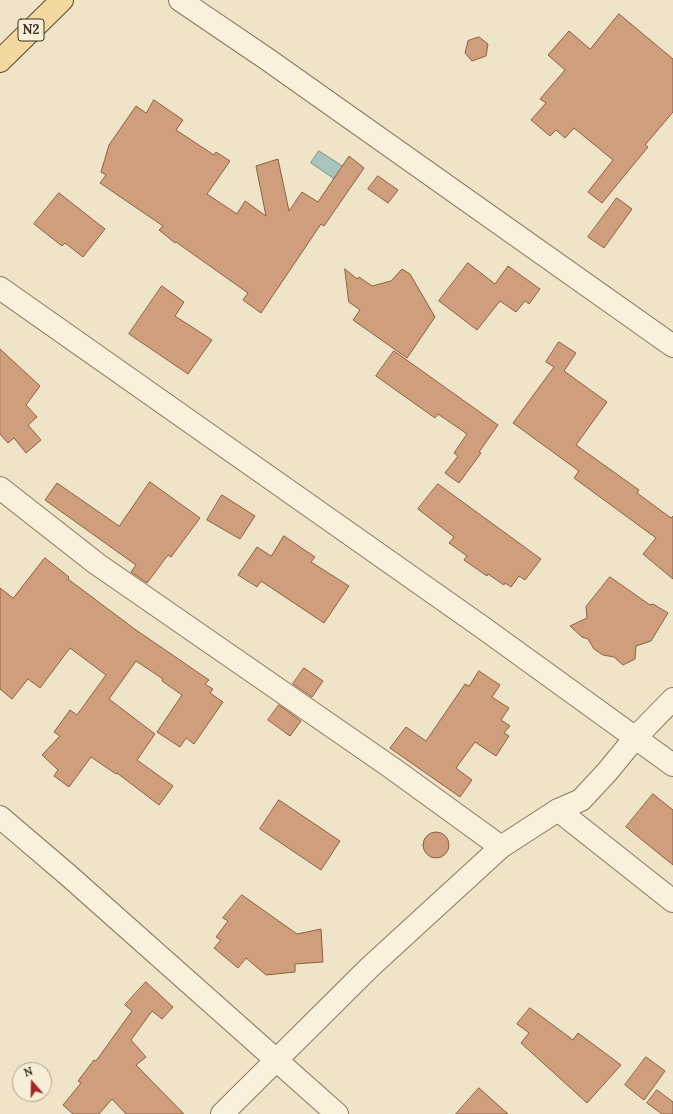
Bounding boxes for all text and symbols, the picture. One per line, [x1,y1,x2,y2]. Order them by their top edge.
road number: N2 [18,19,44,41]
north arrow [12,1062,52,1102]
text: N [22,1064,35,1080]

